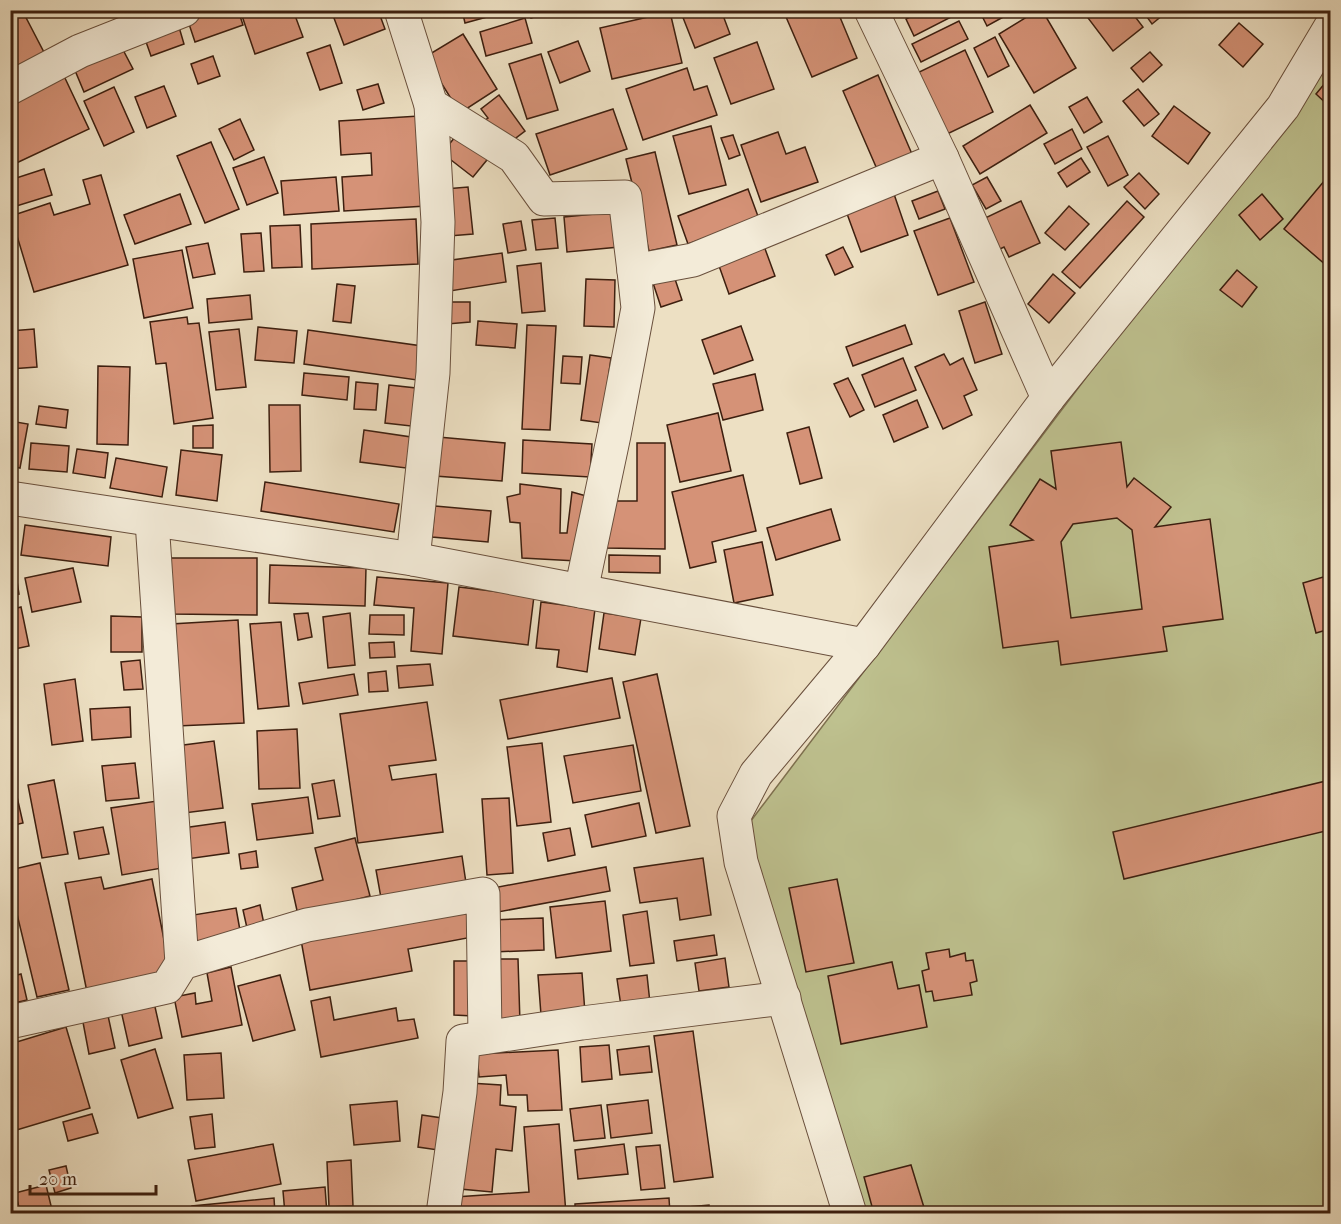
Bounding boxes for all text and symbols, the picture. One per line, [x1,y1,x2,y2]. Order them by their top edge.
scale bar [30,1158,156,1196]
text: 20 m [39,1169,77,1190]

